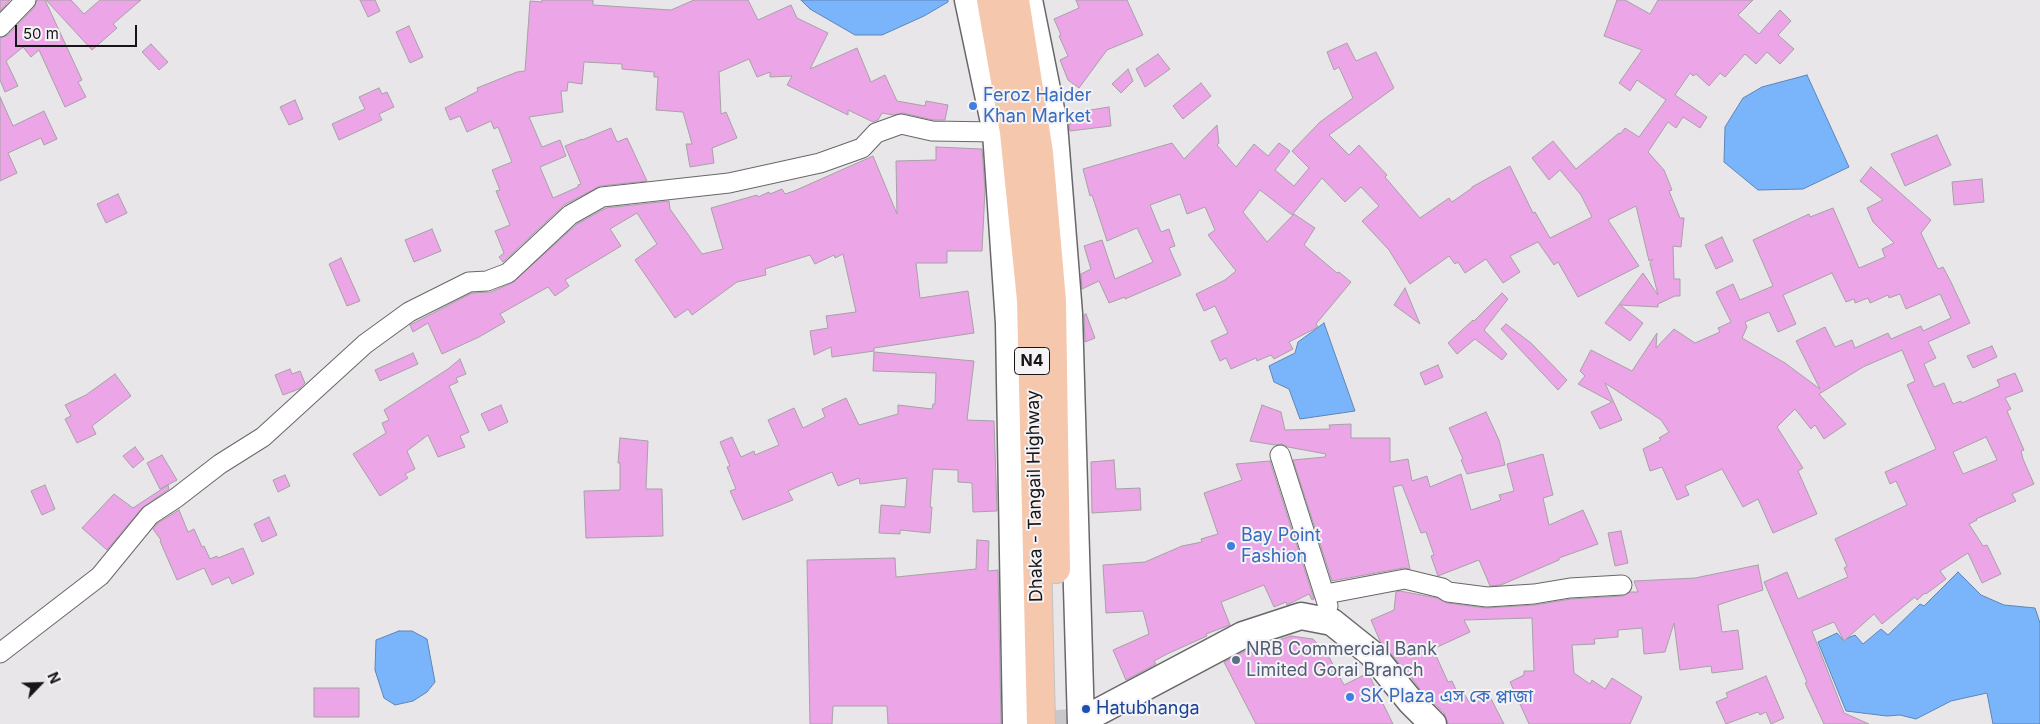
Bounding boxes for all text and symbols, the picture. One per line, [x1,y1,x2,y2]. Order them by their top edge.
scale bar [18,15,140,47]
text: 50 m [23,24,59,43]
place label: Feroz Haider Khan Market [983,85,1092,128]
marker: Feroz Haider Khan Market [967,100,979,112]
road number: N4 [1014,348,1050,374]
street label: Dhaka - Tangail Highway [1022,390,1048,602]
place label: Bay Point Fashion [1241,525,1321,568]
marker: Bay Point Fashion [1225,540,1237,552]
place label: NRB Commercial Bank Limited Gorai Branch [1246,639,1437,682]
marker: NRB Commercial Bank Limited Gorai Branch [1230,654,1242,666]
north arrow [15,659,65,709]
text: N [44,669,64,686]
place label: SK Plaza এস কে প্লাজা [1360,686,1533,708]
marker: SK Plaza এস কে প্লাজা [1344,691,1356,703]
place label: Hatubhanga [1096,698,1200,720]
marker: Hatubhanga [1080,703,1092,715]

